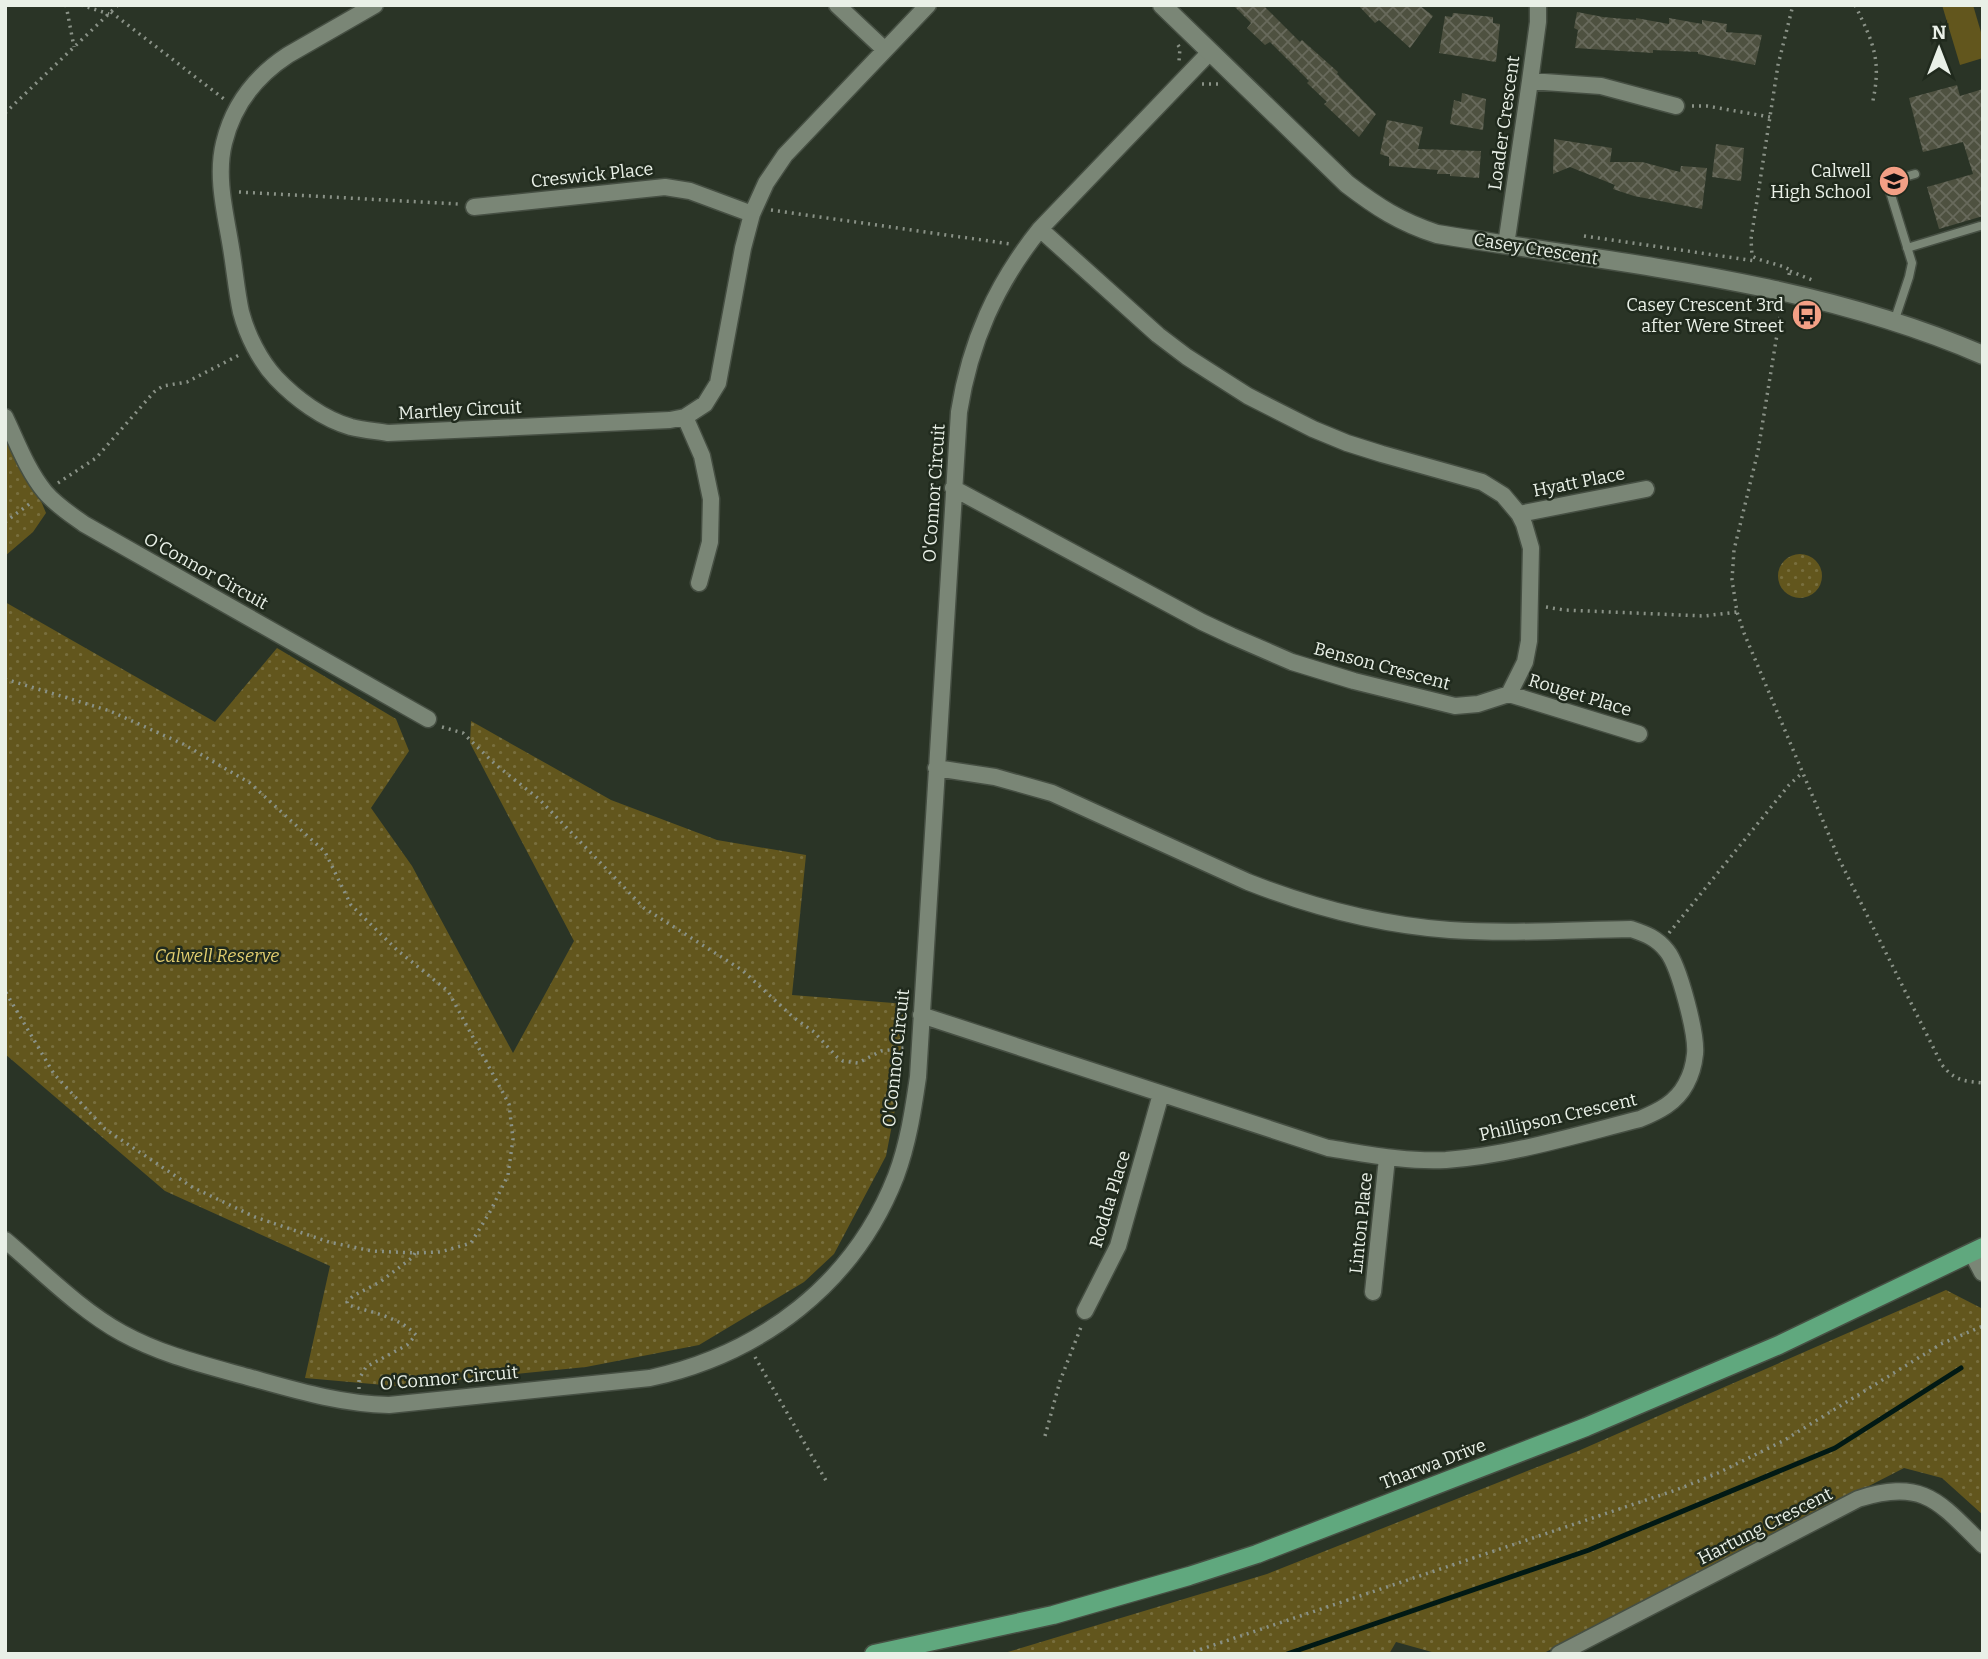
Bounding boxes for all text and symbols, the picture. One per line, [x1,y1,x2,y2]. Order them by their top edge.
north arrow [1904,14,1974,84]
text: N [1932,21,1947,44]
street label: Loader Crescent [1484,54,1524,192]
street label: Creswick Place [530,158,654,192]
place label: Calwell High School [1770,160,1871,203]
school or university icon: Calwell High School [1877,164,1911,198]
street label: Casey Crescent [1472,228,1600,270]
place label: Casey Crescent 3rd after Were Street [1626,294,1784,337]
bus stop icon: Casey Crescent 3rd after Were Street [1790,298,1824,332]
street label: Martley Circuit [398,396,523,424]
street label: O'Connor Circuit [918,422,950,563]
street label: Hyatt Place [1531,462,1627,502]
street label: O'Connor Circuit [140,528,272,615]
street label: Benson Crescent [1311,637,1453,695]
street label: Rouget Place [1526,669,1634,721]
park label: Calwell Reserve [155,945,279,967]
street label: O'Connor Circuit [878,987,914,1128]
street label: Phillipson Crescent [1477,1088,1639,1146]
street label: Rodda Place [1085,1148,1135,1250]
street label: Linton Place [1345,1171,1377,1275]
street label: O'Connor Circuit [379,1361,520,1395]
street label: Tharwa Drive [1377,1434,1489,1494]
street label: Hartung Crescent [1694,1482,1836,1569]

